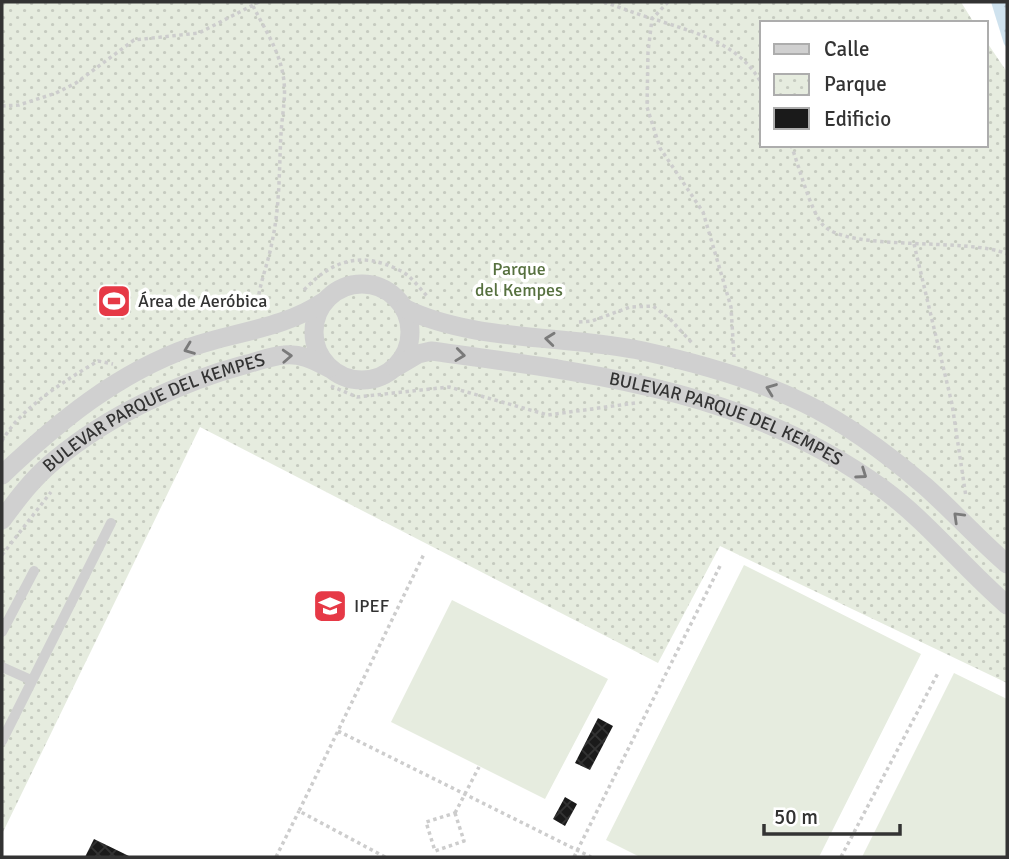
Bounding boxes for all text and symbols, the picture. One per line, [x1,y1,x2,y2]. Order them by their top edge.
legend [760,21,988,147]
text: Calle [824,36,870,62]
text: Parque [824,71,887,97]
text: Edificio [824,106,891,132]
park label: Parque del Kempes [475,258,563,301]
sports icon: Área de Aeróbica [95,282,133,320]
place label: Área de Aeróbica [138,290,267,312]
one-way arrow [545,332,556,347]
one-way arrow [184,340,196,354]
one-way arrow [454,347,465,362]
street label: BULEVAR PARQUE DEL KEMPES [38,348,268,477]
one-way arrow [282,348,293,363]
street label: BULEVAR PARQUE DEL KEMPES [607,367,847,470]
one-way arrow [766,384,778,398]
one-way arrow [854,466,867,478]
one-way arrow [953,512,966,525]
school or university icon: IPEF [311,587,349,625]
place label: IPEF [354,595,389,617]
scale bar [764,792,900,836]
text: 50 m [774,804,818,830]

